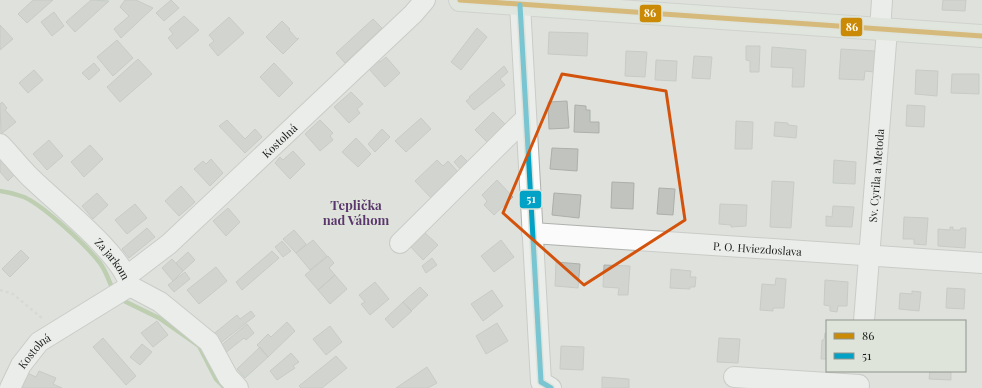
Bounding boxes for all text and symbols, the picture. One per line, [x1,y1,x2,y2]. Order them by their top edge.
line badge: 86 [639,4,662,23]
text: 86 [644,5,656,20]
line badge: 86 [840,17,863,37]
text: 86 [846,19,858,34]
street label: Kostolná [258,120,300,161]
street label: Sv. Cyrila a Metoda [864,128,887,223]
line badge: 51 [519,190,542,209]
text: 51 [526,191,536,206]
district label: Teplička nad Váhom [323,196,389,228]
street label: Za jarkom [92,234,134,282]
street label: P. O. Hviezdoslava [713,238,803,259]
legend [826,320,966,372]
text: 86 [862,327,874,343]
street label: Kostolná [14,329,54,371]
text: 51 [862,347,872,363]

